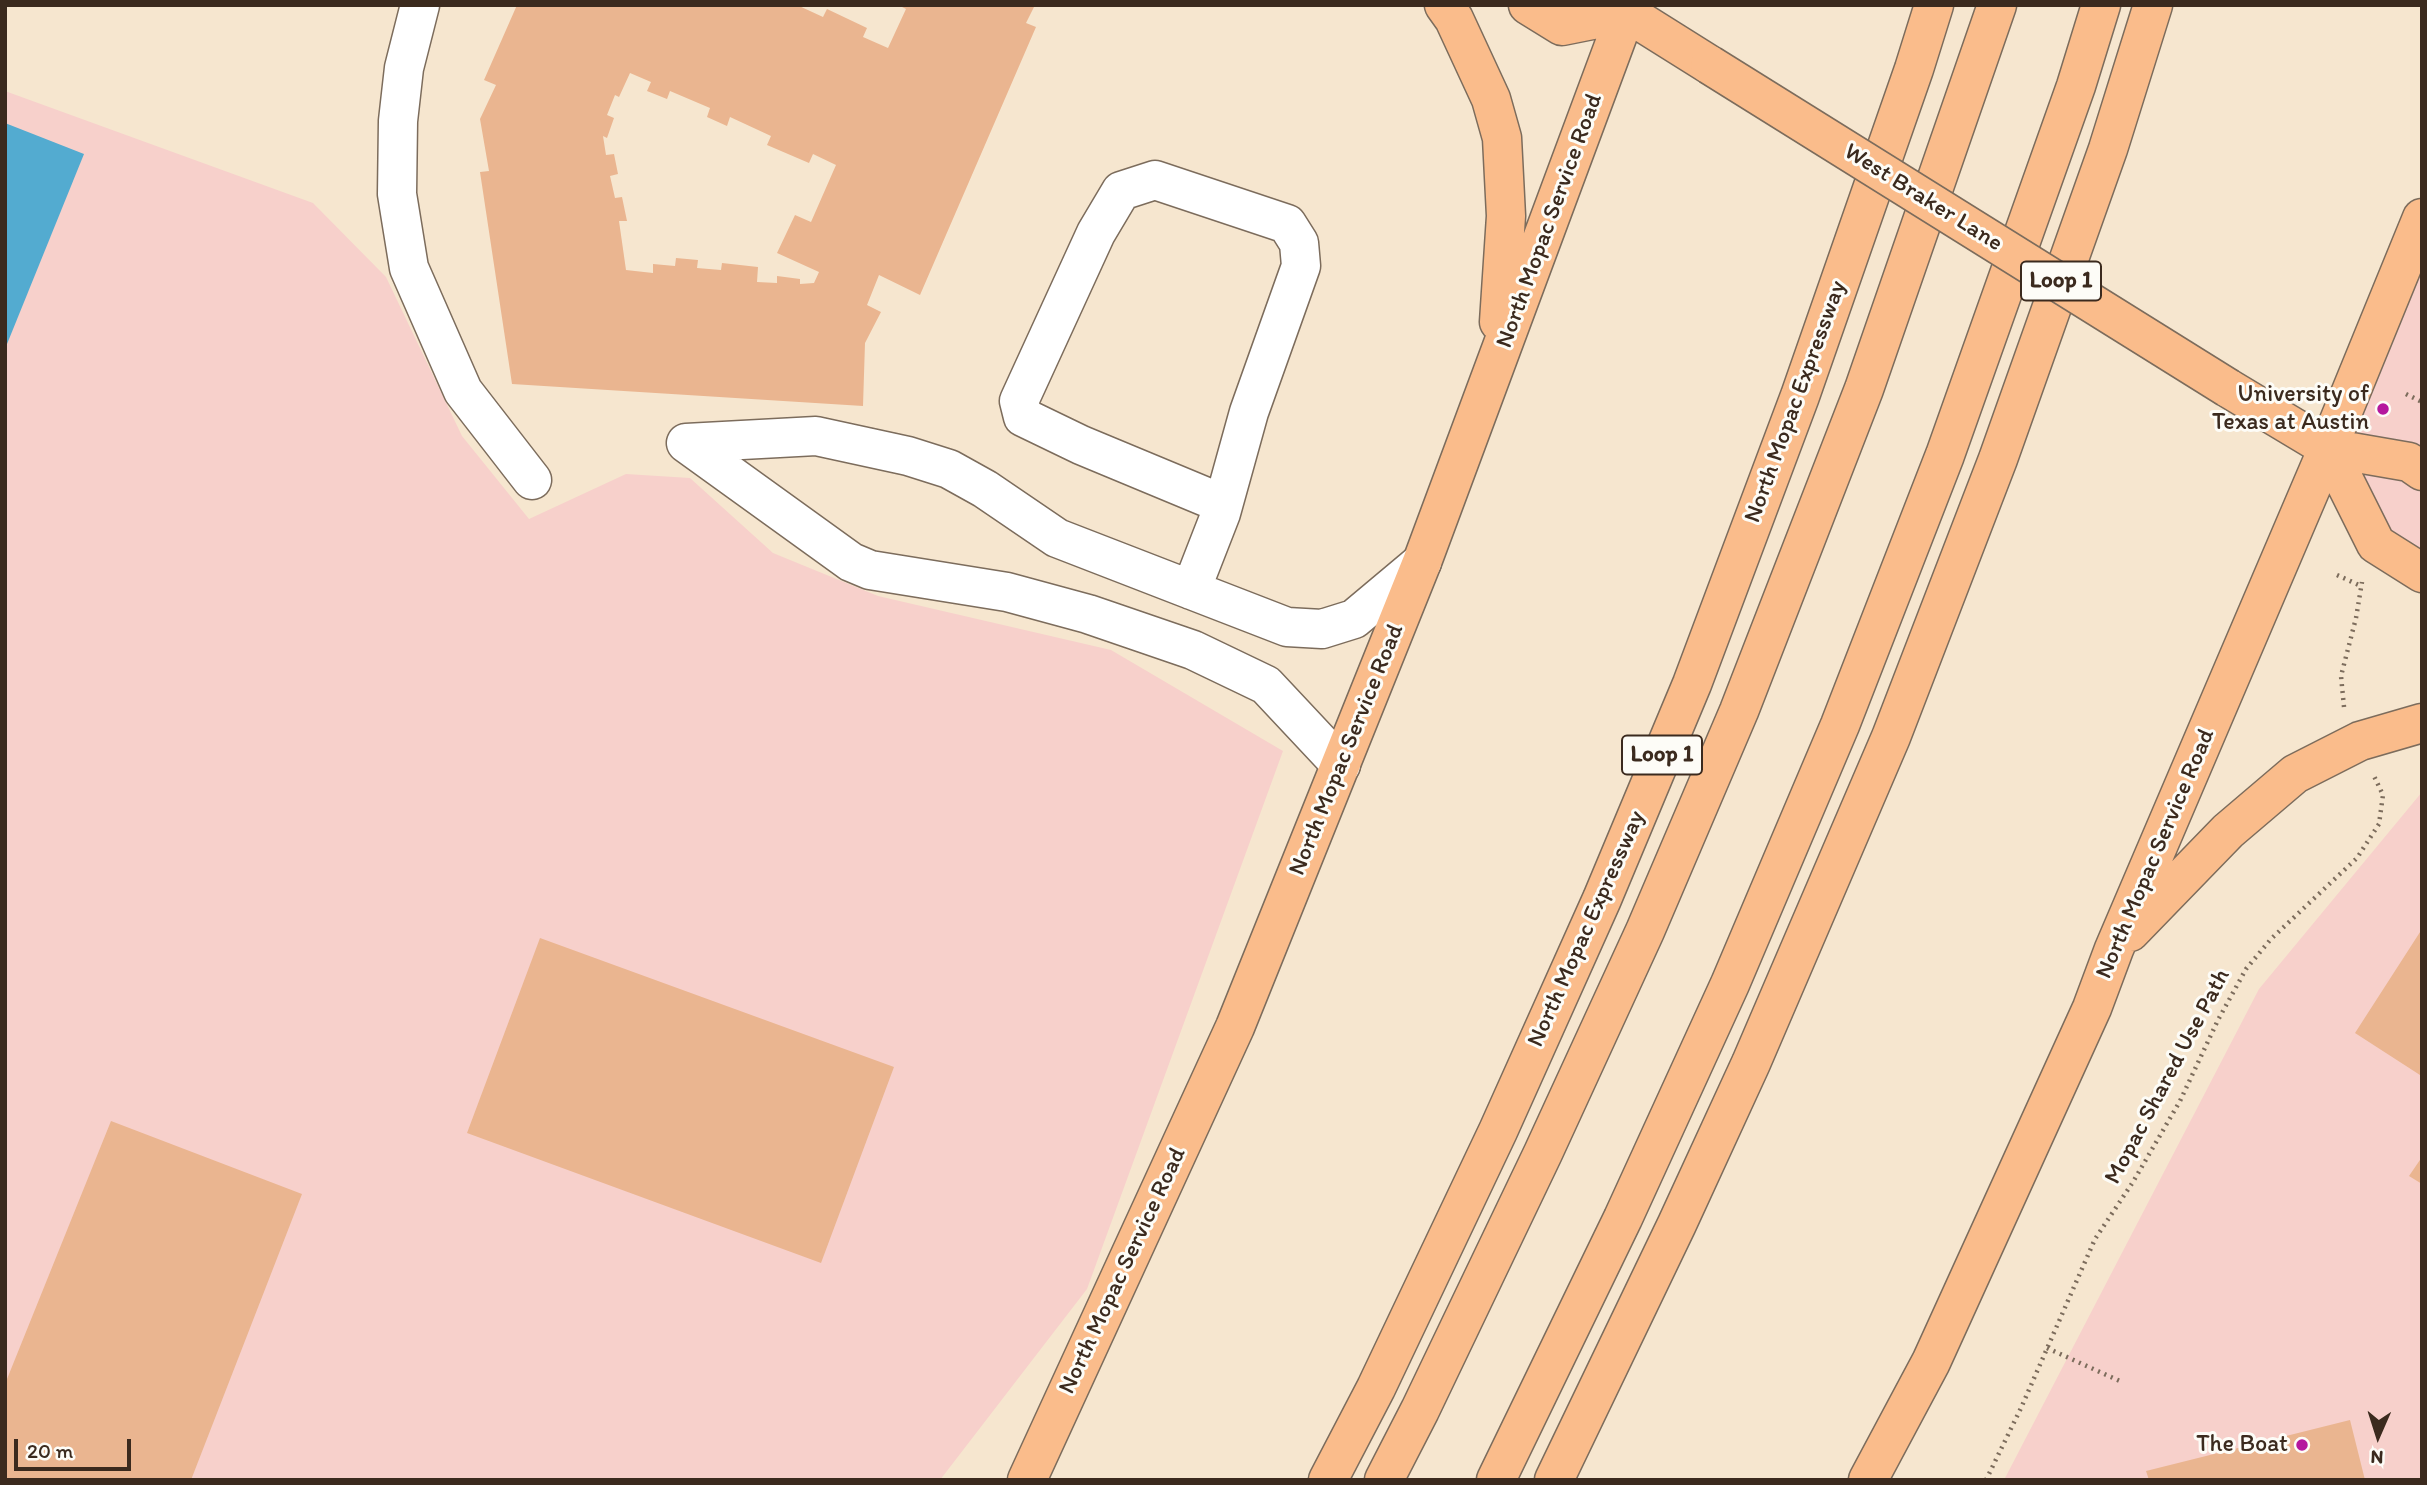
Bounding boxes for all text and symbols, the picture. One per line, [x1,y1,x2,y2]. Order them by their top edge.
street label: North Mopac Service Road [1491,90,1609,352]
street label: West Braker Lane [1838,138,2008,258]
road number: Loop 1 [2021,262,2101,300]
street label: North Mopac Expressway [1739,277,1853,527]
place label: University of Texas at Austin [2212,381,2369,437]
marker: University of Texas at Austin [2375,401,2391,417]
street label: North Mopac Service Road [1283,620,1411,880]
street label: North Mopac Service Road [2090,725,2222,983]
road number: Loop 1 [1622,736,1702,775]
street label: North Mopac Expressway [1522,806,1652,1052]
street label: Mopac Shared Use Path [2099,964,2237,1190]
street label: North Mopac Service Road [1053,1143,1193,1399]
north arrow [2343,1401,2413,1471]
scale bar [18,1426,135,1470]
place label: The Boat [2196,1431,2288,1459]
marker: The Boat [2294,1437,2310,1453]
text: 20 m [27,1438,73,1463]
text: N [2370,1446,2384,1469]

